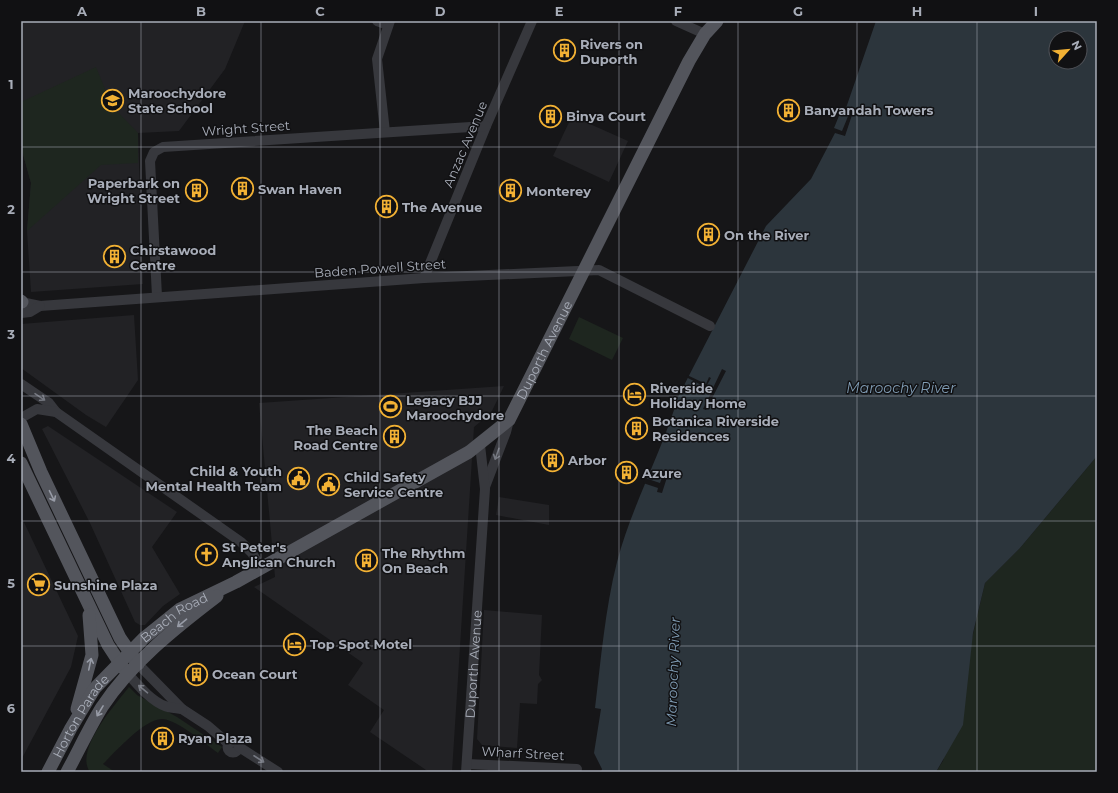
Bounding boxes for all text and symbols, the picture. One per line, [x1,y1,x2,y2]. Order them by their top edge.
text: A [76,3,88,19]
text: B [196,3,206,19]
text: C [315,3,325,19]
text: D [435,3,446,19]
text: E [555,3,564,19]
text: F [674,3,682,19]
text: G [793,3,803,19]
text: H [912,3,922,19]
text: I [1034,3,1038,19]
north arrow [1048,30,1088,70]
place label: Rivers on Duporth [580,36,643,67]
building icon: Rivers on Duporth [551,38,577,64]
text: N [1069,38,1085,53]
text: 1 [8,76,14,92]
place label: Maroochydore State School [128,85,226,116]
school or university icon: Maroochydore State School [99,87,125,113]
building icon: Banyandah Towers [776,97,802,123]
street label: Anzac Avenue [440,98,490,190]
place label: Banyandah Towers [804,102,933,118]
building icon: Binya Court [538,103,564,129]
place label: Binya Court [566,108,646,124]
street label: Wright Street [201,117,291,139]
place label: Paperbark on Wright Street [87,175,180,206]
building icon: Swan Haven [229,176,255,202]
building icon: Paperbark on Wright Street [183,177,209,203]
building icon: Monterey [497,178,523,204]
place label: Swan Haven [258,181,342,197]
place label: Monterey [526,183,591,199]
building icon: The Avenue [374,194,400,220]
place label: The Avenue [402,199,482,215]
text: 2 [7,201,15,217]
building icon: On the River [695,222,721,248]
place label: On the River [724,227,809,243]
place label: Chirstawood Centre [130,242,216,273]
building icon: Chirstawood Centre [102,244,128,270]
street label: Baden Powell Street [313,255,447,281]
street label: Duporth Avenue [513,298,576,402]
text: 3 [6,326,15,342]
water label: Maroochy River [846,379,956,397]
place label: Riverside Holiday Home [650,380,746,411]
hotel icon: Riverside Holiday Home [622,382,648,408]
place label: Legacy BJJ Maroochydore [406,392,504,423]
one-way arrow [34,393,45,401]
sports icon: Legacy BJJ Maroochydore [378,394,404,420]
place label: Botanica Riverside Residences [652,413,779,444]
building icon: Botanica Riverside Residences [623,415,649,441]
place label: The Beach Road Centre [294,422,378,453]
building icon: The Beach Road Centre [381,424,407,450]
building icon: Arbor [539,447,565,473]
one-way arrow [492,448,500,460]
text: 4 [7,450,16,466]
place label: Arbor [567,452,607,468]
building icon: Azure [613,460,639,486]
place label: Child & Youth Mental Health Team [146,463,282,494]
public building icon: Child & Youth Mental Health Team [285,465,311,491]
place label: Azure [641,465,682,481]
place label: Child Safety Service Centre [344,469,443,500]
public building icon: Child Safety Service Centre [315,471,341,497]
one-way arrow [49,489,56,501]
place label: St Peter's Anglican Church [221,539,336,570]
church icon: St Peter's Anglican Church [194,541,220,567]
place label: The Rhythm On Beach [382,545,466,576]
building icon: The Rhythm On Beach [353,547,379,573]
supermarket icon: Sunshine Plaza [25,572,51,598]
text: 5 [7,575,15,591]
place label: Sunshine Plaza [54,577,157,593]
street label: Beach Road [137,589,210,646]
street label: Duporth Avenue [462,609,485,719]
water label: Maroochy River [662,617,684,727]
one-way arrow [177,618,188,627]
hotel icon: Top Spot Motel [282,631,308,657]
place label: Top Spot Motel [310,636,412,652]
one-way arrow [86,658,94,671]
building icon: Ocean Court [183,661,209,687]
place label: Ocean Court [212,666,298,682]
street label: Horton Parade [49,671,112,760]
one-way arrow [138,685,148,694]
text: 6 [7,700,16,716]
one-way arrow [96,705,104,717]
building icon: Ryan Plaza [150,725,176,751]
place label: Ryan Plaza [178,730,252,746]
street label: Wharf Street [481,743,565,763]
one-way arrow [253,755,264,763]

